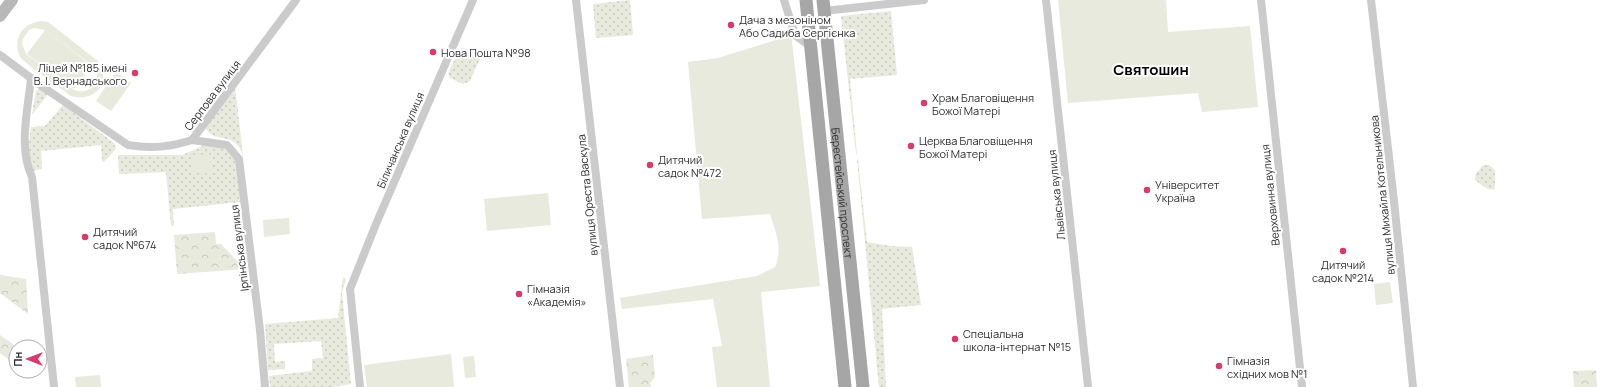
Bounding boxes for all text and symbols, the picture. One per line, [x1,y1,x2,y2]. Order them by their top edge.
place label: Дача з мезоніном Або Садиба Сергієнка [739,12,855,40]
marker: Дача з мезоніном Або Садиба Сергієнка [726,20,736,30]
place label: Нова Пошта №98 [441,45,531,60]
marker: Нова Пошта №98 [428,47,438,57]
street label: Серпова вулиця [181,57,243,133]
district label: Святошин [1113,59,1189,80]
place label: Ліцей №185 імені В. І. Вернадського [34,60,127,88]
marker: Ліцей №185 імені В. І. Вернадського [130,68,140,78]
street label: Біличанська вулиця [373,90,427,190]
place label: Храм Благовіщення Божої Матері [932,90,1034,118]
marker: Храм Благовіщення Божої Матері [919,98,929,108]
street label: вулиця Михайла Котельникова [1366,114,1398,276]
street label: Берестейський проспект [829,127,857,260]
place label: Церква Благовіщення Божої Матері [919,133,1033,161]
street label: вулиця Ореста Васкула [573,134,601,256]
marker: Церква Благовіщення Божої Матері [906,141,916,151]
street label: Верховинна вулиця [1257,144,1283,246]
street label: Львівська вулиця [1044,149,1068,241]
place label: Дитячий садок №472 [658,152,721,180]
marker: Дитячий садок №472 [645,160,655,170]
place label: Університет Україна [1155,177,1220,205]
marker: Університет Україна [1142,185,1152,195]
street label: Ірпінська вулиця [226,204,252,292]
place label: Дитячий садок №674 [93,224,156,252]
marker: Дитячий садок №674 [80,232,90,242]
marker: Дитячий садок №214 [1338,246,1348,256]
place label: Дитячий садок №214 [1312,257,1374,285]
place label: Гімназія «Академія» [527,281,587,309]
marker: Гімназія «Академія» [514,289,524,299]
place label: Спеціальна школа-інтернат №15 [963,326,1071,354]
marker: Спеціальна школа-інтернат №15 [950,334,960,344]
north arrow [8,339,48,379]
text: Пн [10,351,25,366]
place label: Гімназія східних мов №1 [1227,353,1307,381]
marker: Гімназія східних мов №1 [1214,361,1224,371]

